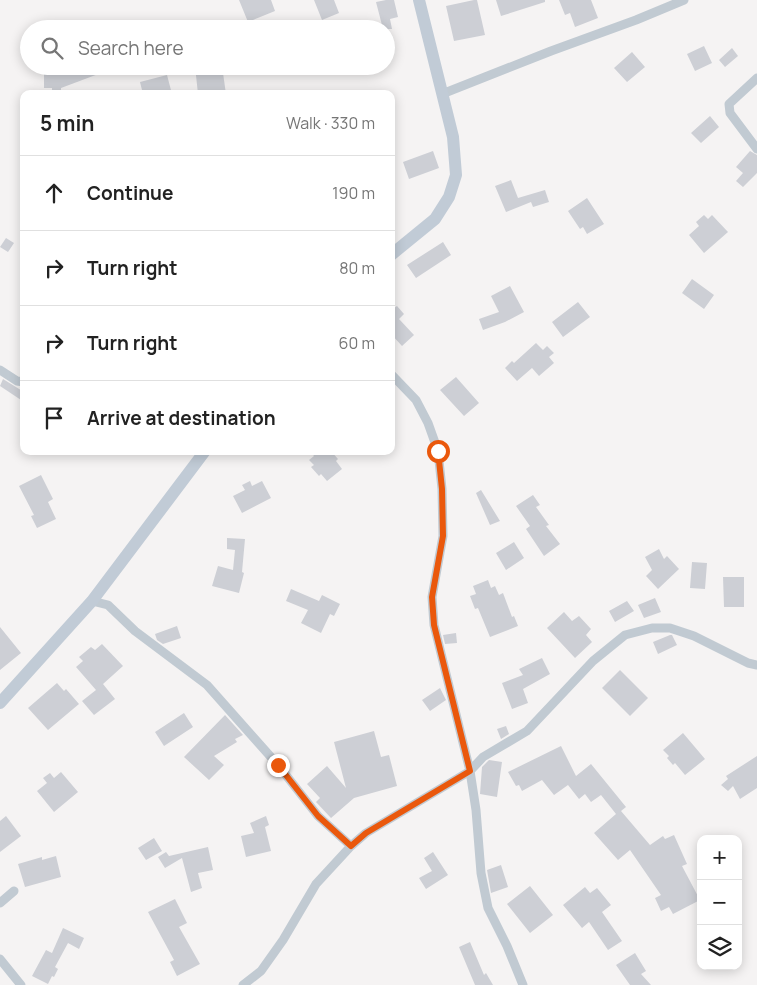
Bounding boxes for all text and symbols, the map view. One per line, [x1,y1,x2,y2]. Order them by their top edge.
search box [20,20,395,75]
icon: search [38,34,66,62]
text: Search here [78,35,184,61]
text: 5 min [40,109,94,137]
text: Walk · 330 m [286,112,375,134]
icon: ahead [40,179,68,207]
text: Continue [87,180,173,206]
text: 190 m [332,182,375,204]
icon: right [40,254,68,282]
text: Turn right [87,255,177,281]
text: 80 m [339,257,375,279]
icon: right [40,329,68,357]
text: Turn right [87,330,177,356]
text: 60 m [339,332,375,354]
icon: arrive [40,404,68,432]
text: Arrive at destination [87,405,276,431]
route start [427,440,450,463]
route end [267,754,290,777]
map controls [697,835,742,970]
button: + [697,835,742,880]
button: − [697,880,742,925]
button: layers [697,925,742,970]

